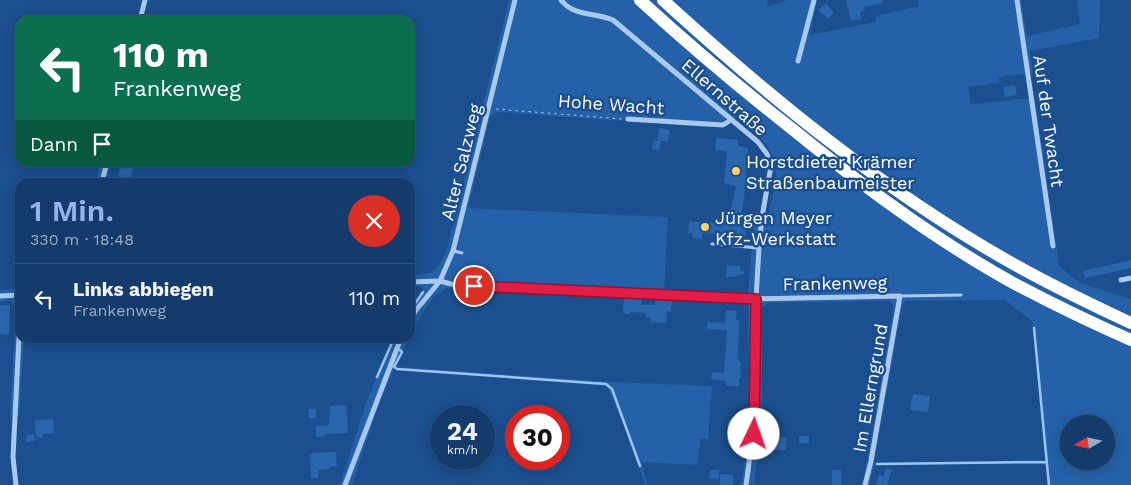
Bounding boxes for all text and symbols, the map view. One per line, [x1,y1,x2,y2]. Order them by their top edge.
text: 110 m [113,34,209,76]
icon: left [30,35,95,100]
street label: Ellernstraße [678,54,772,140]
street label: Auf der Twacht [1029,54,1069,189]
text: Frankenweg [113,76,241,101]
street label: Hohe Wacht [557,90,665,118]
street label: Alter Salzweg [436,101,486,222]
icon: arrive [88,130,116,158]
text: Dann [30,133,78,156]
place label: Horstdieter Krämer Straßenbaumeister [746,151,915,193]
marker: Horstdieter Krämer Straßenbaumeister [730,165,742,177]
text: 1 Min. [30,193,114,228]
button: close [348,195,400,247]
place label: Jürgen Meyer Kfz-Werkstatt [715,207,837,249]
marker: Jürgen Meyer Kfz-Werkstatt [699,221,711,233]
text: 330 m · 18:48 [30,230,134,249]
pin [453,265,495,307]
icon: arrive [460,272,488,300]
street label: Frankenweg [782,272,888,294]
text: Links abbiegen [73,278,214,301]
icon: left [30,285,58,313]
text: 110 m [349,287,400,310]
text: Frankenweg [73,301,166,320]
street label: Im Ellerngrund [848,322,892,454]
speed limit sign: 30 [505,405,570,470]
position arrow [727,407,779,459]
north arrow [1060,415,1115,470]
map controls [1060,415,1115,470]
text: 24 [447,417,478,446]
text: km/h [447,443,478,457]

